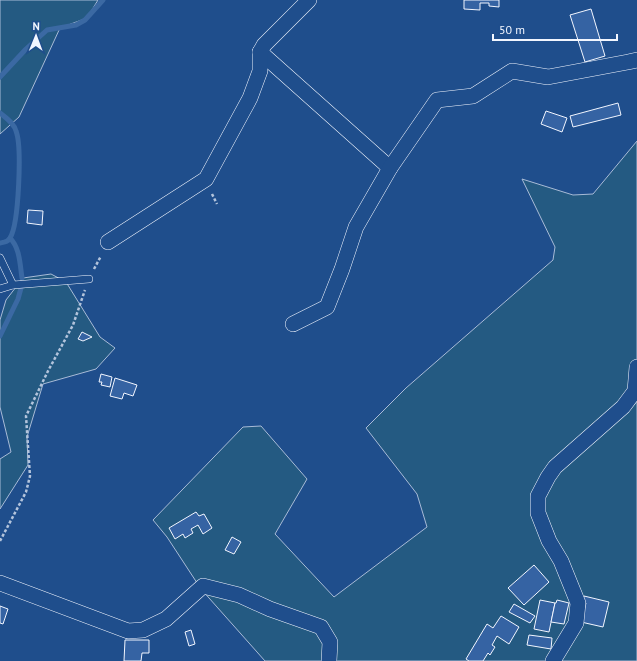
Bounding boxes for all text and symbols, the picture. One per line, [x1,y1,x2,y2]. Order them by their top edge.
north arrow [16,16,56,56]
scale bar [493,16,617,42]
text: N [32,19,40,33]
text: 50 m [499,22,525,37]

